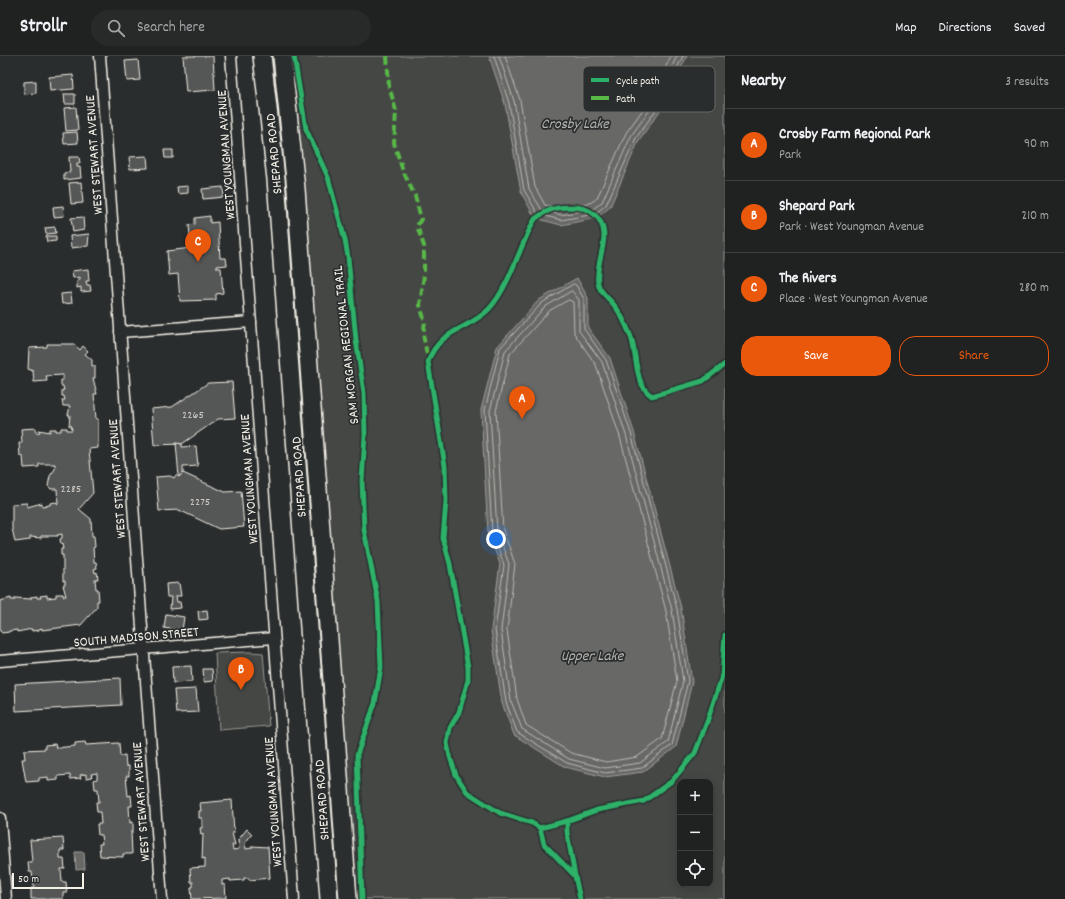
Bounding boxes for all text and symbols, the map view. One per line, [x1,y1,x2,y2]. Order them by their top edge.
search box [91,10,371,46]
text: Strollr [20,14,67,41]
icon: search [105,17,127,39]
text: Search here [137,17,205,39]
text: Map [895,18,917,38]
text: Directions [939,18,992,38]
text: Saved [1014,18,1045,38]
legend [583,66,715,112]
text: Nearby [741,70,785,94]
text: 3 results [1005,73,1049,92]
text: Cycle path [616,74,660,90]
street label: WEST YOUNGMAN AVENUE [212,89,242,220]
text: Path [616,92,635,108]
street label: WEST STEWART AVENUE [81,94,109,215]
street label: SHEPARD ROAD [262,113,288,195]
water label: Crosby Lake [541,114,610,136]
text: Crosby Farm Regional Park [779,124,930,146]
text: A [750,135,758,154]
text: 90 m [1024,135,1049,154]
text: Park [779,146,801,165]
text: Shepard Park [779,196,855,218]
text: B [751,207,757,226]
text: 210 m [1021,207,1049,226]
text: Park · West Youngman Avenue [779,218,924,237]
pin: C [185,229,211,262]
street label: SAM MORGAN REGIONAL TRAIL [329,264,365,425]
text: The Rivers [779,268,837,290]
text: C [751,279,757,298]
text: 280 m [1019,279,1049,298]
text: Place · West Youngman Avenue [779,290,928,309]
button: Save [741,336,891,376]
button: Share [899,336,1049,376]
pin: A [509,386,535,419]
house number: 2265 [182,407,204,424]
street label: WEST YOUNGMAN AVENUE [235,413,265,544]
street label: WEST STEWART AVENUE [104,418,132,539]
street label: SHEPARD ROAD [287,436,313,518]
house number: 2285 [61,481,81,498]
house number: 2275 [190,494,210,511]
your location [486,529,506,549]
street label: SOUTH MADISON STREET [73,623,200,653]
water label: Upper Lake [561,646,625,668]
pin: B [228,657,254,690]
street label: WEST YOUNGMAN AVENUE [259,736,289,867]
street label: WEST STEWART AVENUE [128,741,156,862]
street label: SHEPARD ROAD [310,759,336,841]
map controls [677,779,713,887]
button: + [677,779,713,815]
button: − [677,815,713,851]
button: locate [677,851,713,887]
scale bar [12,871,84,890]
text: 50 m [18,872,39,888]

